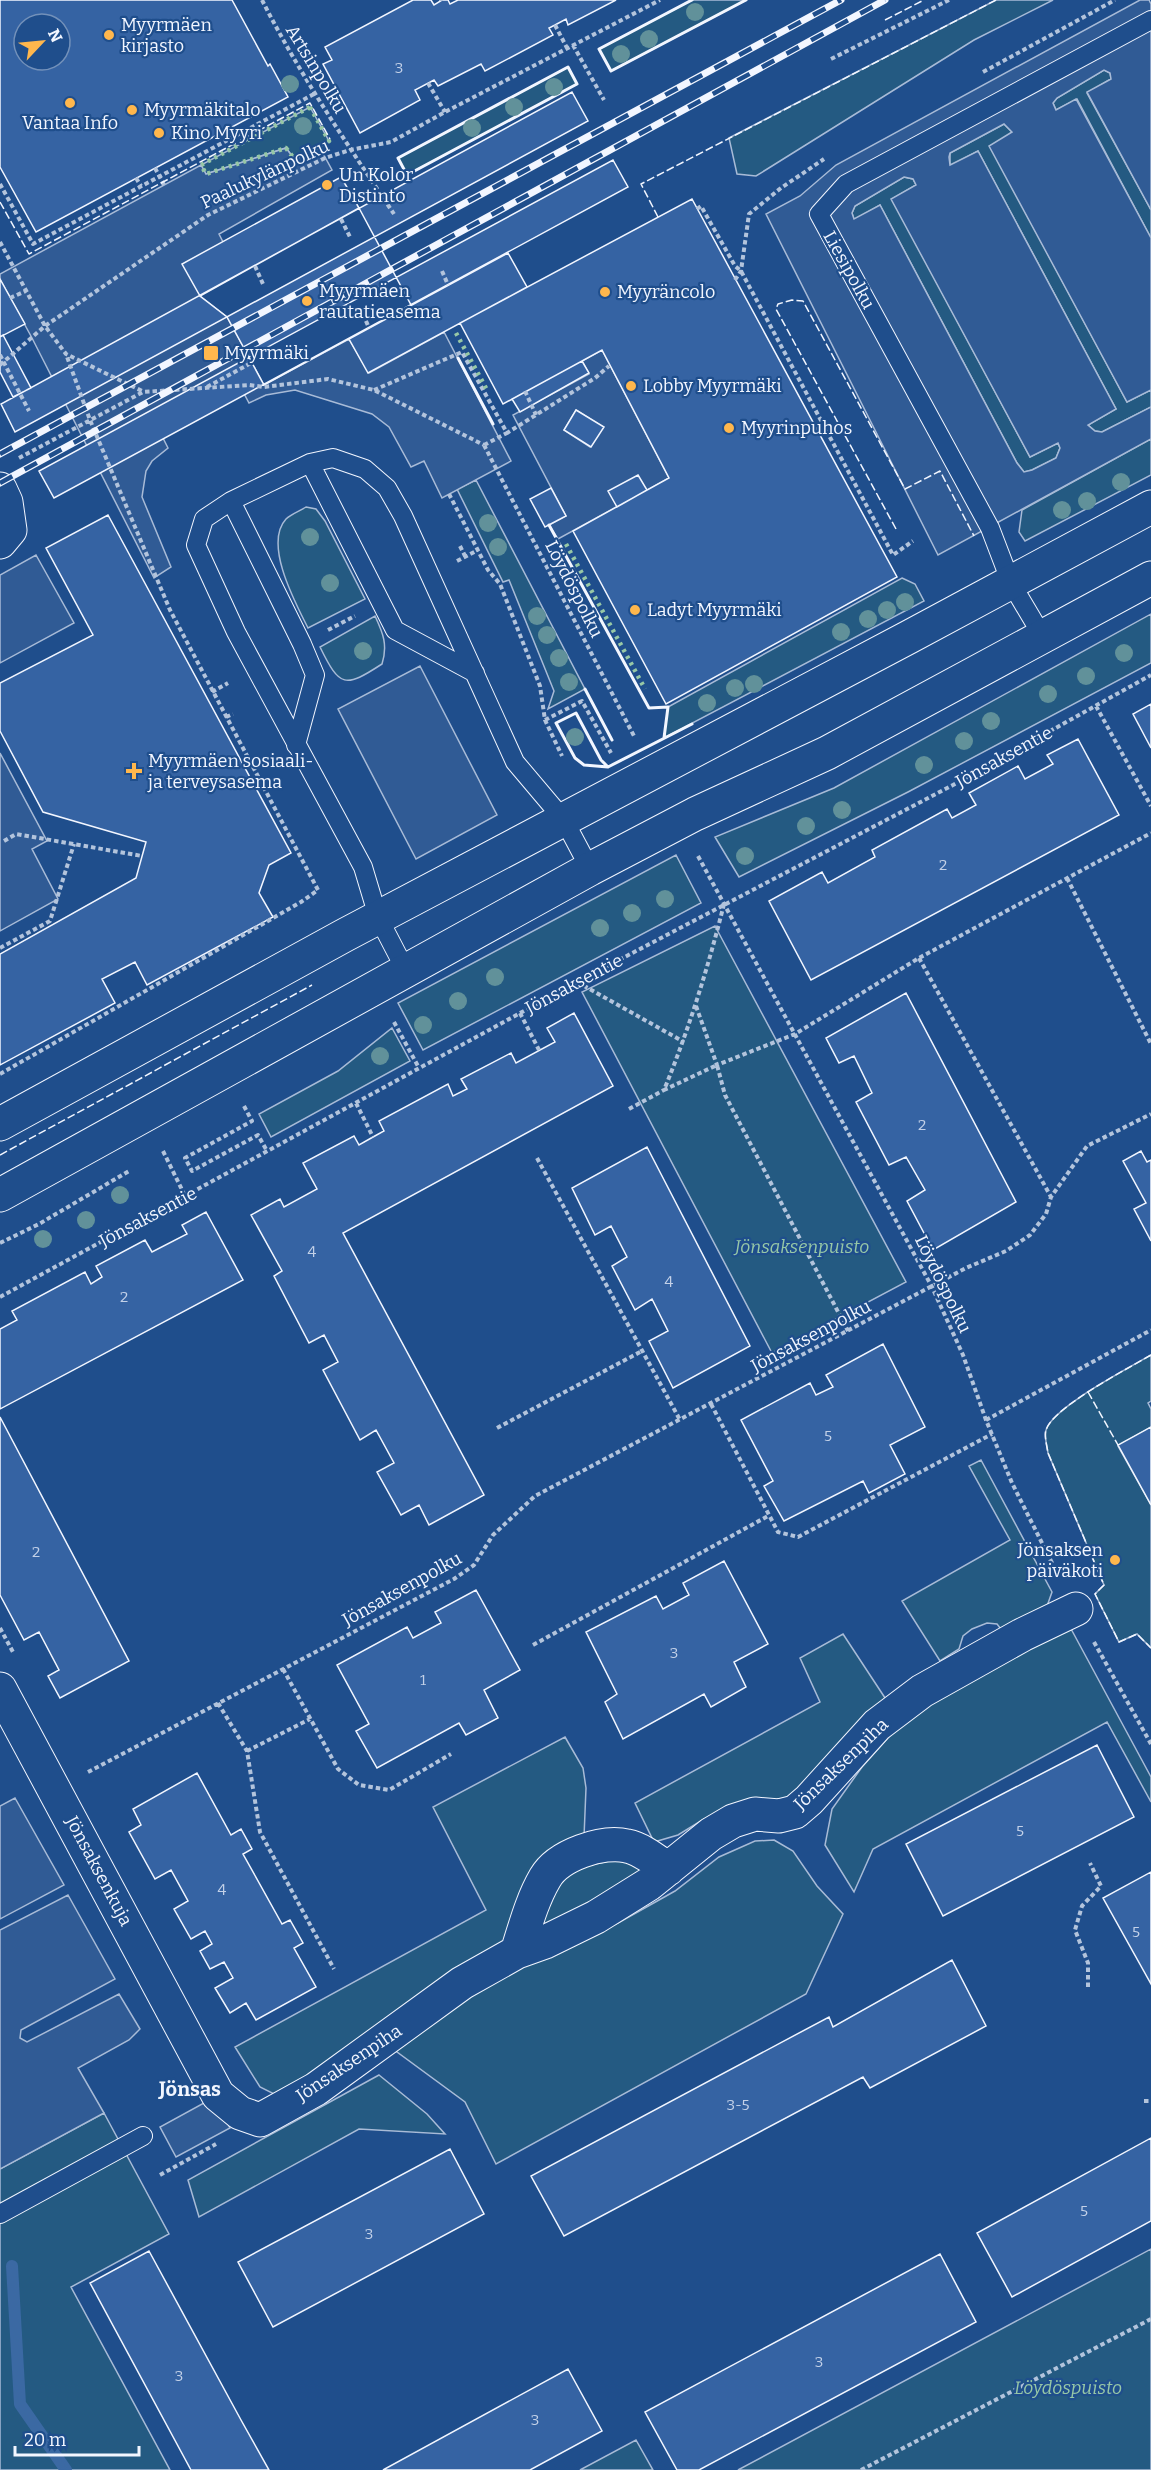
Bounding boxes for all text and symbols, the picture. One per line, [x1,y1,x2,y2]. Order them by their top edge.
north arrow [12,12,72,72]
place label: Myyrmäen kirjasto [121,14,212,57]
street label: Artsinpolku [281,21,351,117]
text: N [44,26,66,45]
marker: Myyrmäen kirjasto [102,28,116,42]
house number: 3 [395,59,403,77]
marker: Vantaa Info [63,96,77,110]
place label: Myyrmäkitalo [144,99,261,121]
marker: Myyrmäkitalo [125,103,139,117]
place label: Vantaa Info [22,112,118,134]
place label: Kino Myyri [171,122,262,144]
marker: Kino Myyri [152,126,166,140]
street label: Paalukylänpolku [197,135,333,213]
place label: Un Kolor Distinto [339,164,413,207]
marker: Un Kolor Distinto [320,178,334,192]
street label: Liesipolku [818,227,880,313]
place label: Myyrmäen rautatieasema [319,280,441,323]
place label: Myyräncolo [617,281,715,303]
marker: Myyräncolo [598,285,612,299]
marker: Myyrmäen rautatieasema [300,294,314,308]
place label: Myyrmäki [224,342,309,364]
marker: Myyrmäki [202,344,220,362]
place label: Lobby Myyrmäki [643,375,782,397]
marker: Lobby Myyrmäki [624,379,638,393]
place label: Myyrinpuhos [741,417,852,439]
marker: Myyrinpuhos [722,421,736,435]
street label: Löydöspolku [540,537,608,641]
place label: Ladyt Myyrmäki [647,599,782,621]
marker: Ladyt Myyrmäki [628,603,642,617]
street label: Jönsaksentie [951,721,1056,793]
place label: Myyrmäen sosiaali- ja terveysasema [147,750,314,793]
marker: Myyrmäen sosiaali- ja terveysasema [125,762,143,780]
house number: 2 [939,856,947,874]
street label: Jönsaksentie [521,949,626,1019]
house number: 2 [918,1116,926,1134]
street label: Jönsaksentie [95,1182,200,1252]
street label: Löydöspolku [910,1232,976,1336]
park label: Jönsaksenpuisto [733,1236,869,1258]
house number: 4 [308,1243,317,1261]
house number: 4 [665,1273,674,1291]
house number: 2 [120,1288,128,1306]
street label: Jönsaksenpolku [746,1295,875,1377]
house number: 5 [824,1427,832,1445]
place label: Jönsaksen päiväkoti [1017,1539,1104,1582]
house number: 2 [32,1543,40,1561]
street label: Jönsaksenpolku [338,1547,465,1631]
marker: Jönsaksen päiväkoti [1108,1553,1122,1567]
house number: 3 [670,1644,678,1662]
house number: 1 [420,1671,426,1689]
street label: Jönsaksenpiha [789,1713,893,1815]
street label: Jönsaksenkuja [60,1811,137,1930]
house number: 5 [1016,1822,1024,1840]
house number: 4 [218,1881,227,1899]
house number: 5 [1132,1923,1140,1941]
street label: Jönsaksenpiha [291,2020,406,2107]
district label: Jönsas [158,2077,221,2101]
house number: 3-5 [727,2096,749,2114]
house number: 5 [1080,2202,1088,2220]
house number: 3 [365,2225,373,2243]
house number: 3 [815,2353,823,2371]
house number: 3 [175,2367,183,2385]
park label: Löydöspuisto [1014,2377,1122,2399]
house number: 3 [531,2411,539,2429]
scale bar [15,2419,140,2457]
text: 20 m [24,2429,66,2451]

